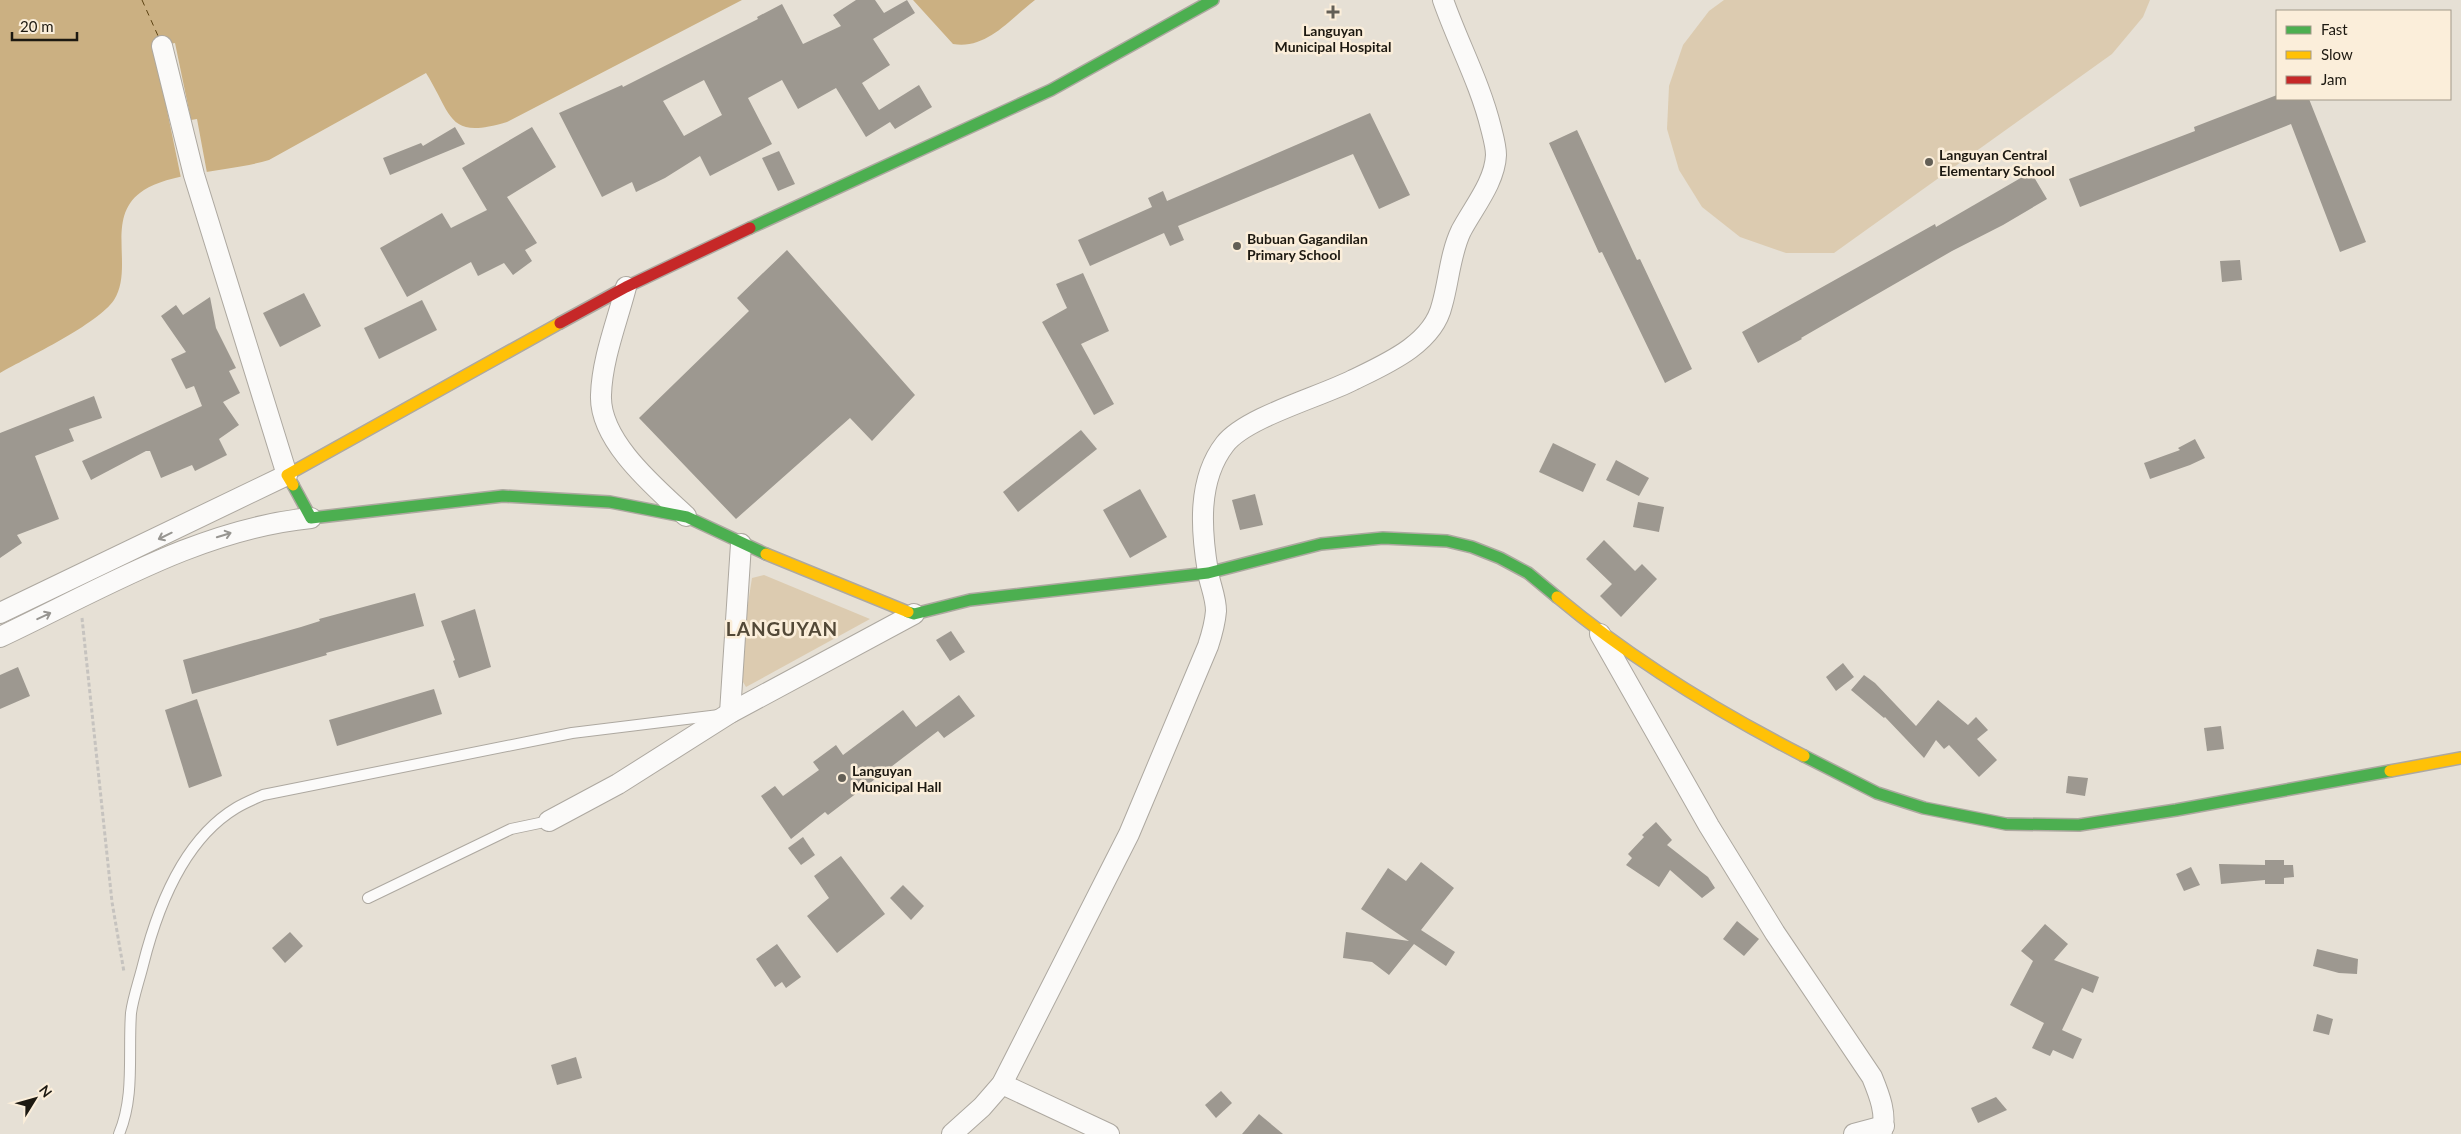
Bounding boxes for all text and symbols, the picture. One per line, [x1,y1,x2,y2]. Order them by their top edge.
marker: Languyan Municipal Hospital [1326,5,1340,19]
scale bar [12,10,78,42]
legend [2276,10,2451,100]
text: 20 m [20,17,54,35]
text: Fast [2321,20,2348,38]
place label: Languyan Municipal Hospital [1275,22,1391,55]
text: Slow [2321,45,2353,63]
text: Jam [2321,70,2347,88]
place label: Languyan Central Elementary School [1939,146,2055,179]
marker: Languyan Central Elementary School [1923,156,1935,168]
place label: Bubuan Gagandilan Primary School [1247,230,1368,263]
marker: Bubuan Gagandilan Primary School [1231,240,1243,252]
one-way arrow [215,530,231,540]
one-way arrow [158,531,173,541]
one-way arrow [36,611,51,621]
district label: LANGUYAN [726,617,838,640]
place label: Languyan Municipal Hall [852,762,941,795]
marker: Languyan Municipal Hall [836,772,848,784]
north arrow [10,1074,60,1124]
text: N [36,1081,56,1100]

